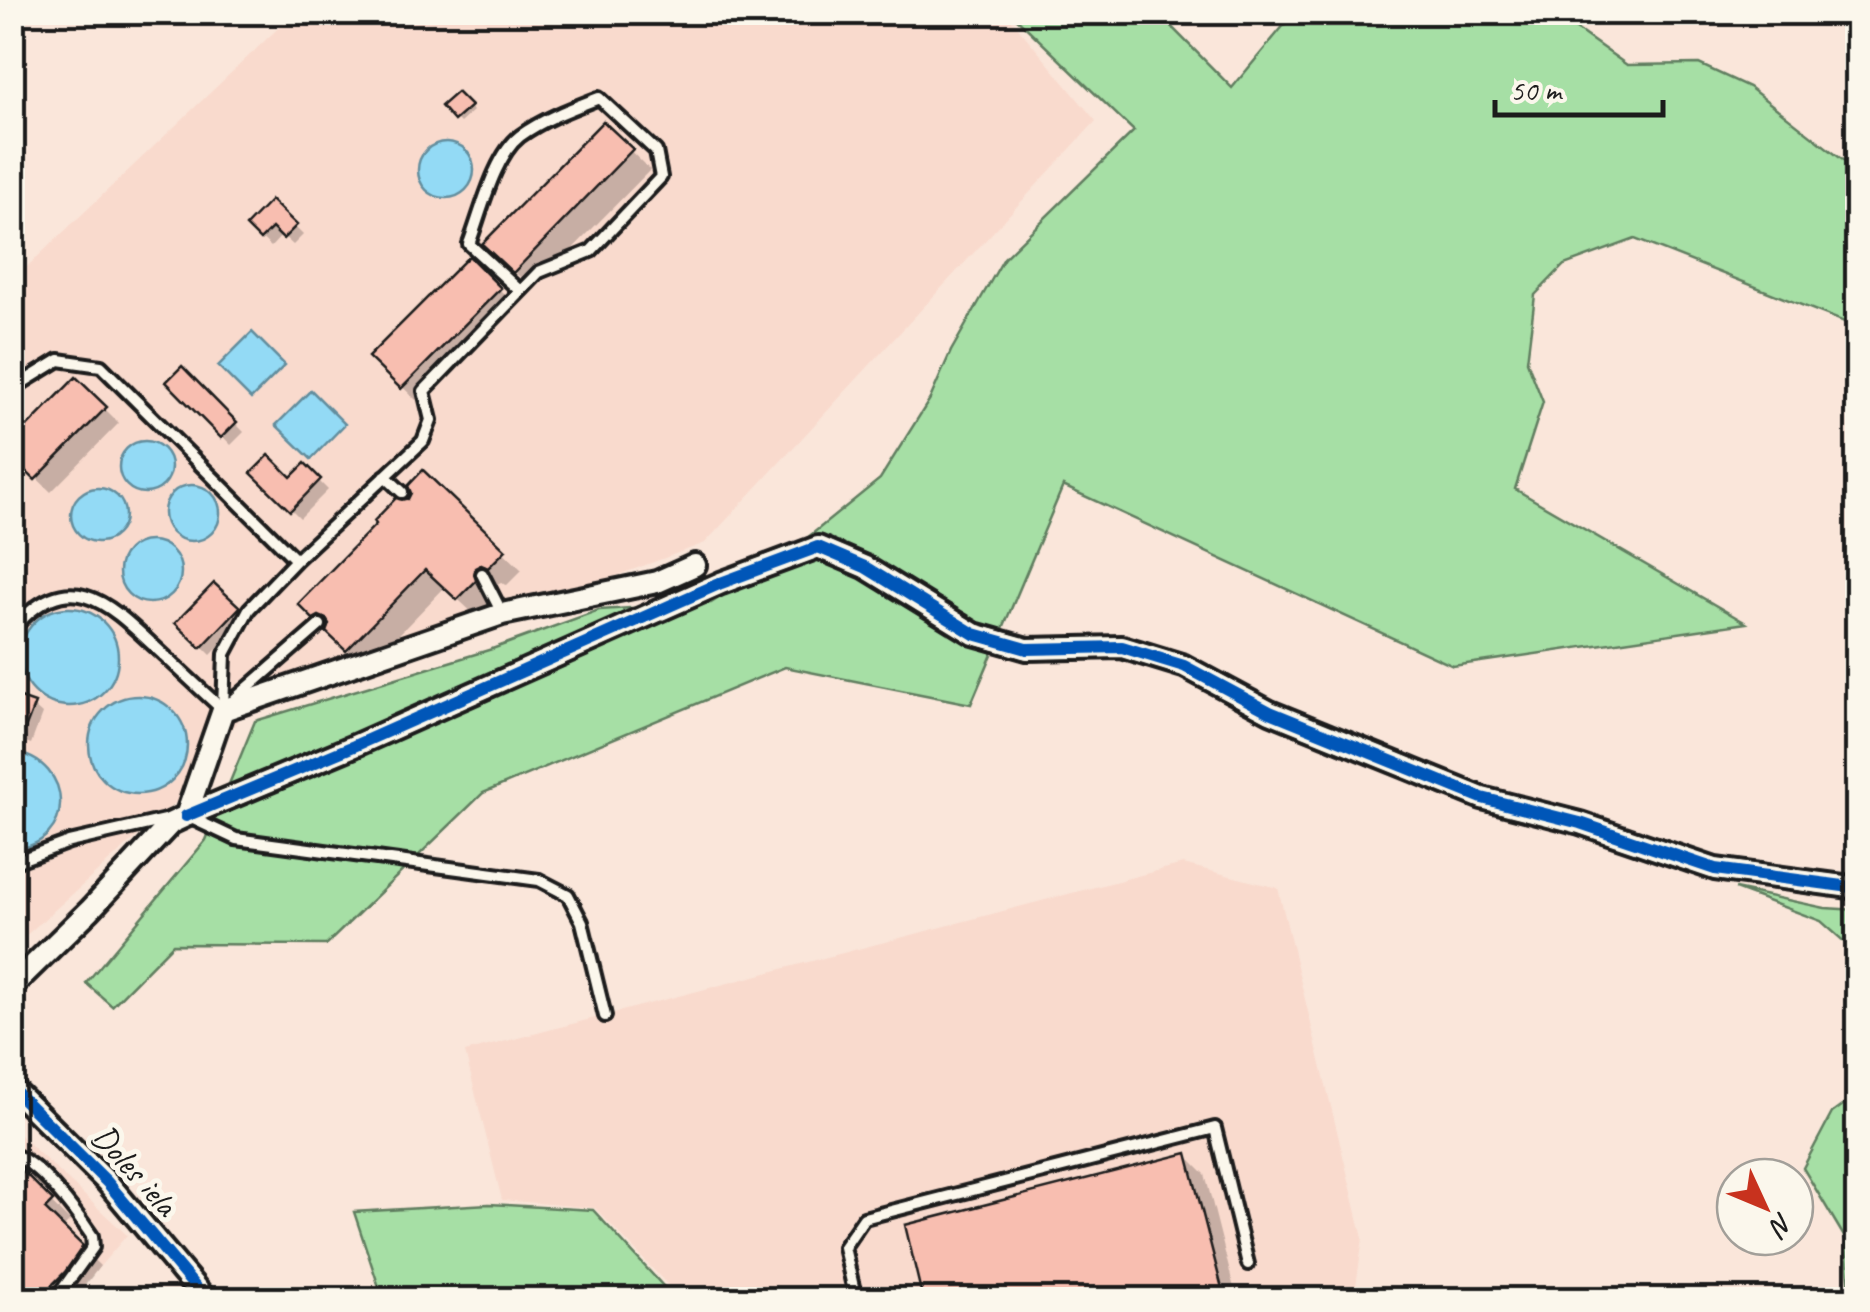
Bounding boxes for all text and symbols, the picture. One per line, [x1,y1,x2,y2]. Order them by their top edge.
scale bar [1495,55,1662,117]
text: 50 m [1510,71,1563,109]
street label: Doles iela [82,1115,189,1227]
north arrow [1715,1157,1815,1257]
text: N [1761,1206,1801,1246]

